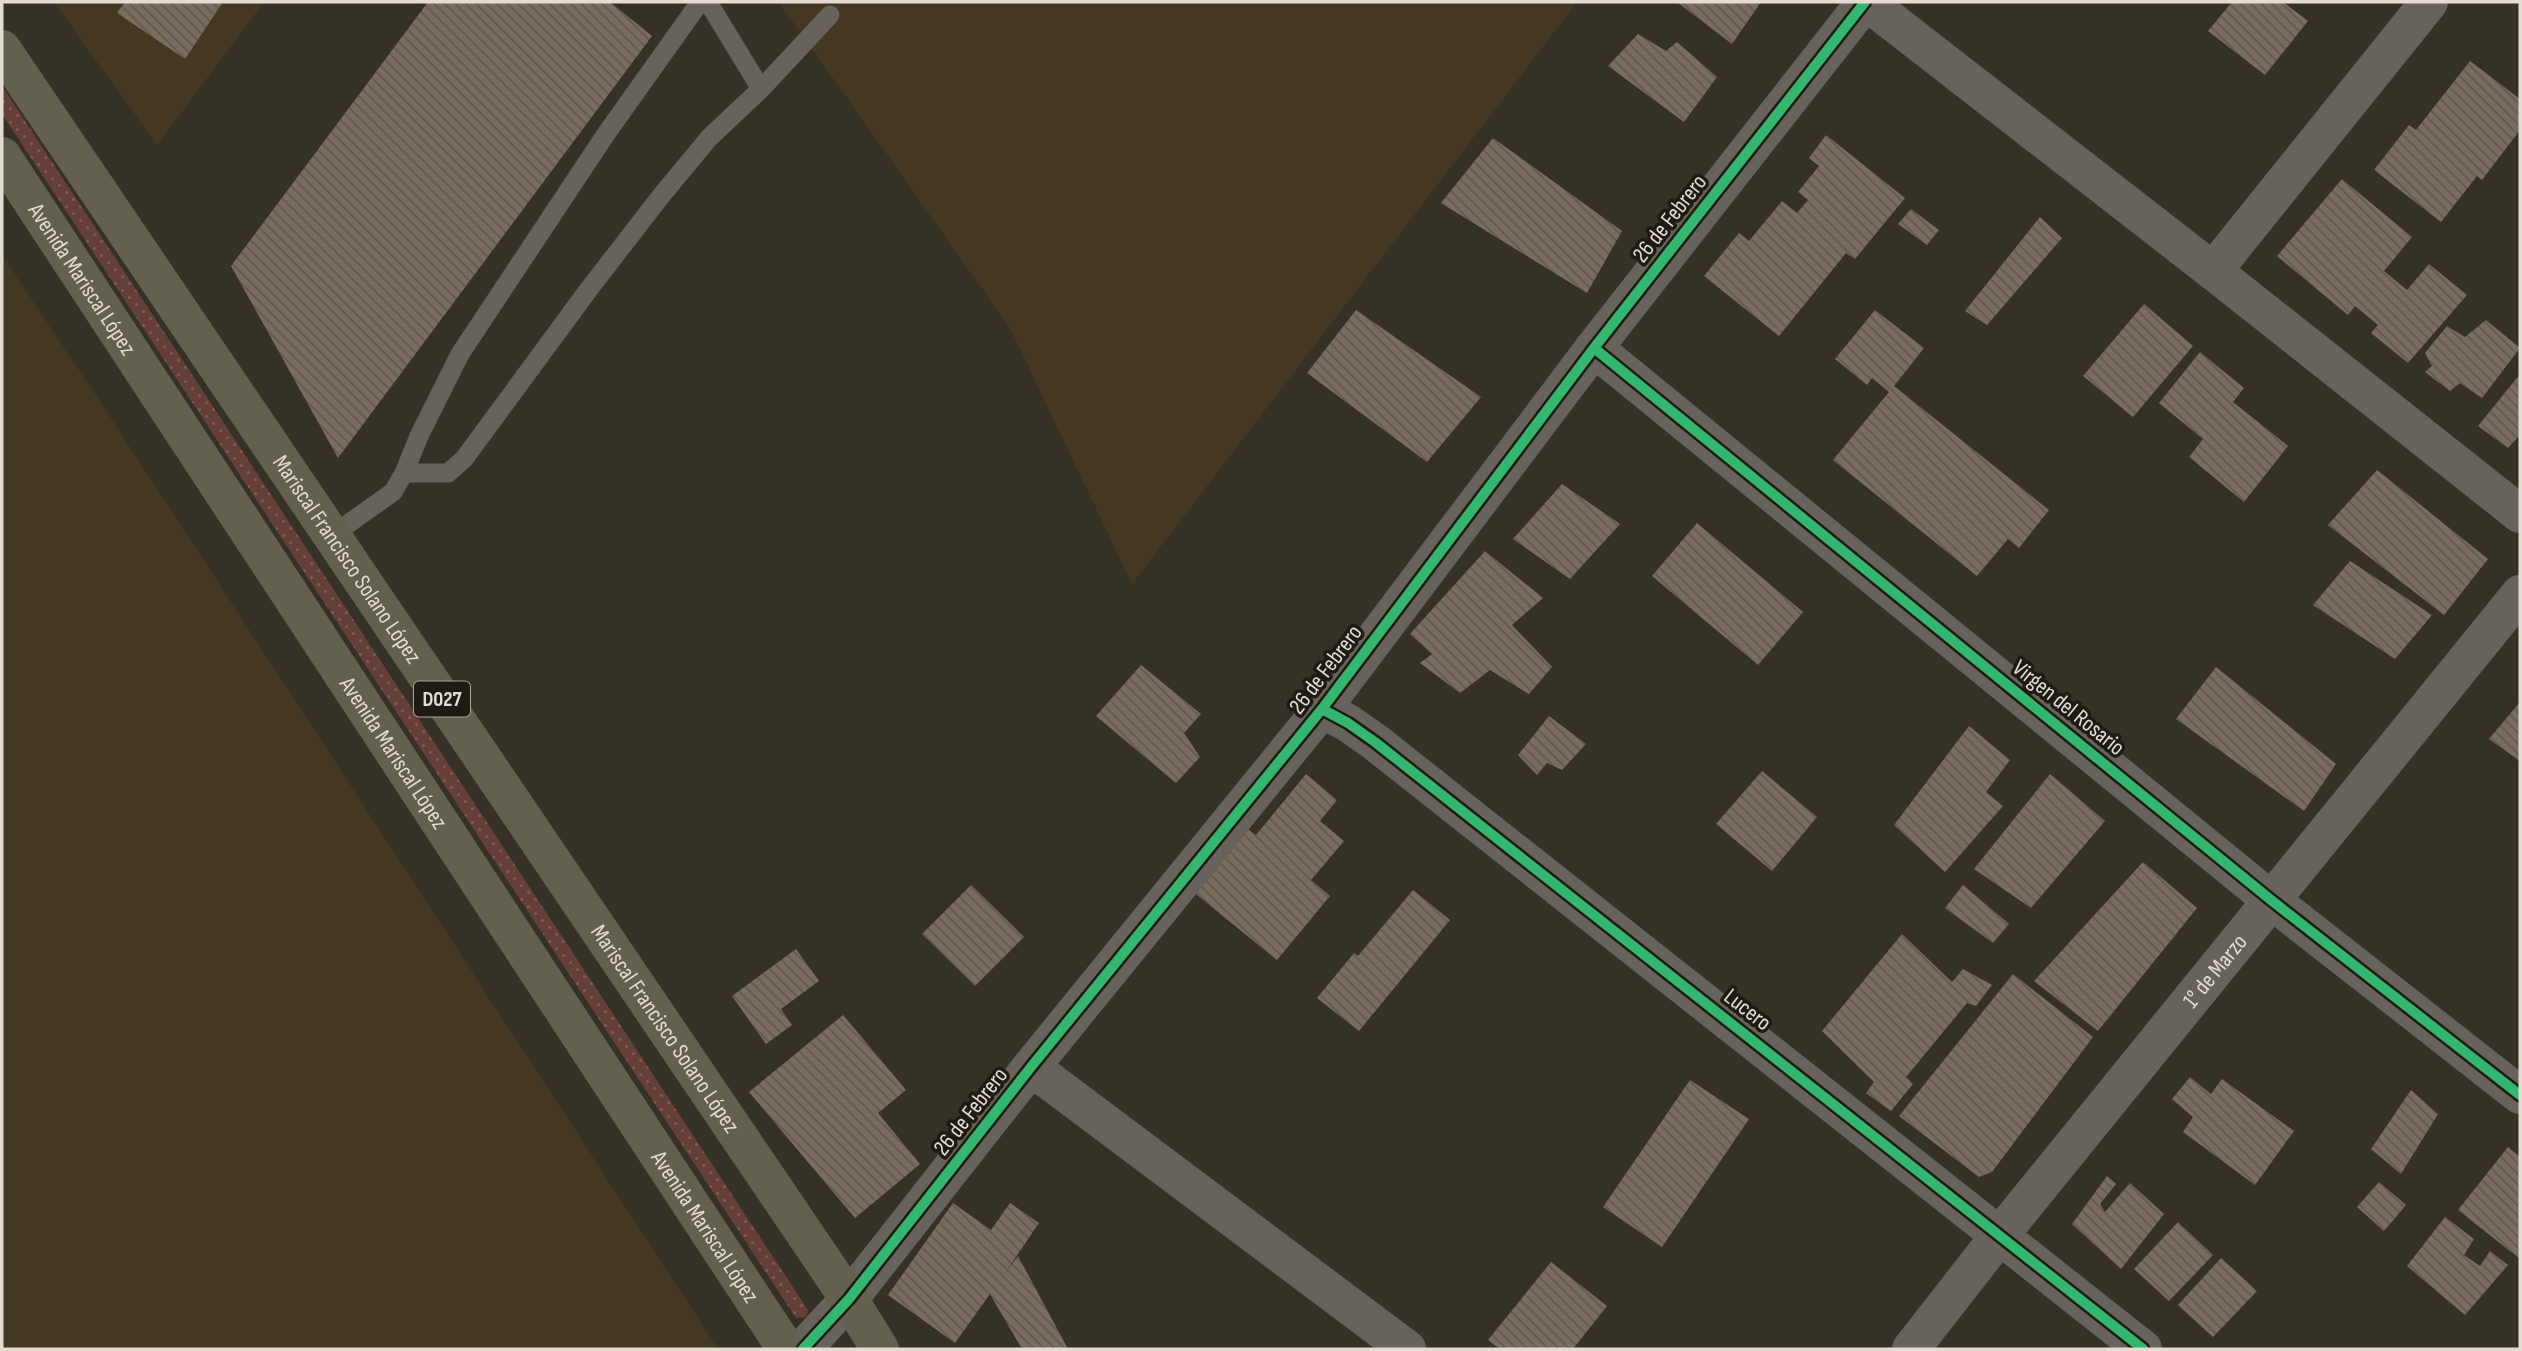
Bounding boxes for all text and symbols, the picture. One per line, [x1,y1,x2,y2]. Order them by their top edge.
street label: 26 de Febrero [1627,169,1713,268]
street label: Avenida Mariscal López [21,197,142,361]
street label: Mariscal Francisco Solano López [266,450,427,669]
street label: 26 de Febrero [1283,620,1368,720]
street label: Virgen del Rosario [2006,654,2130,762]
street label: Avenida Mariscal López [333,671,453,834]
road number: D027 [414,682,470,716]
street label: Mariscal Francisco Solano López [584,919,745,1138]
street label: 1° de Marzo [2177,929,2253,1014]
street label: Lucero [1718,983,1777,1037]
street label: 26 de Febrero [928,1062,1014,1161]
street label: Avenida Mariscal López [644,1145,765,1308]

